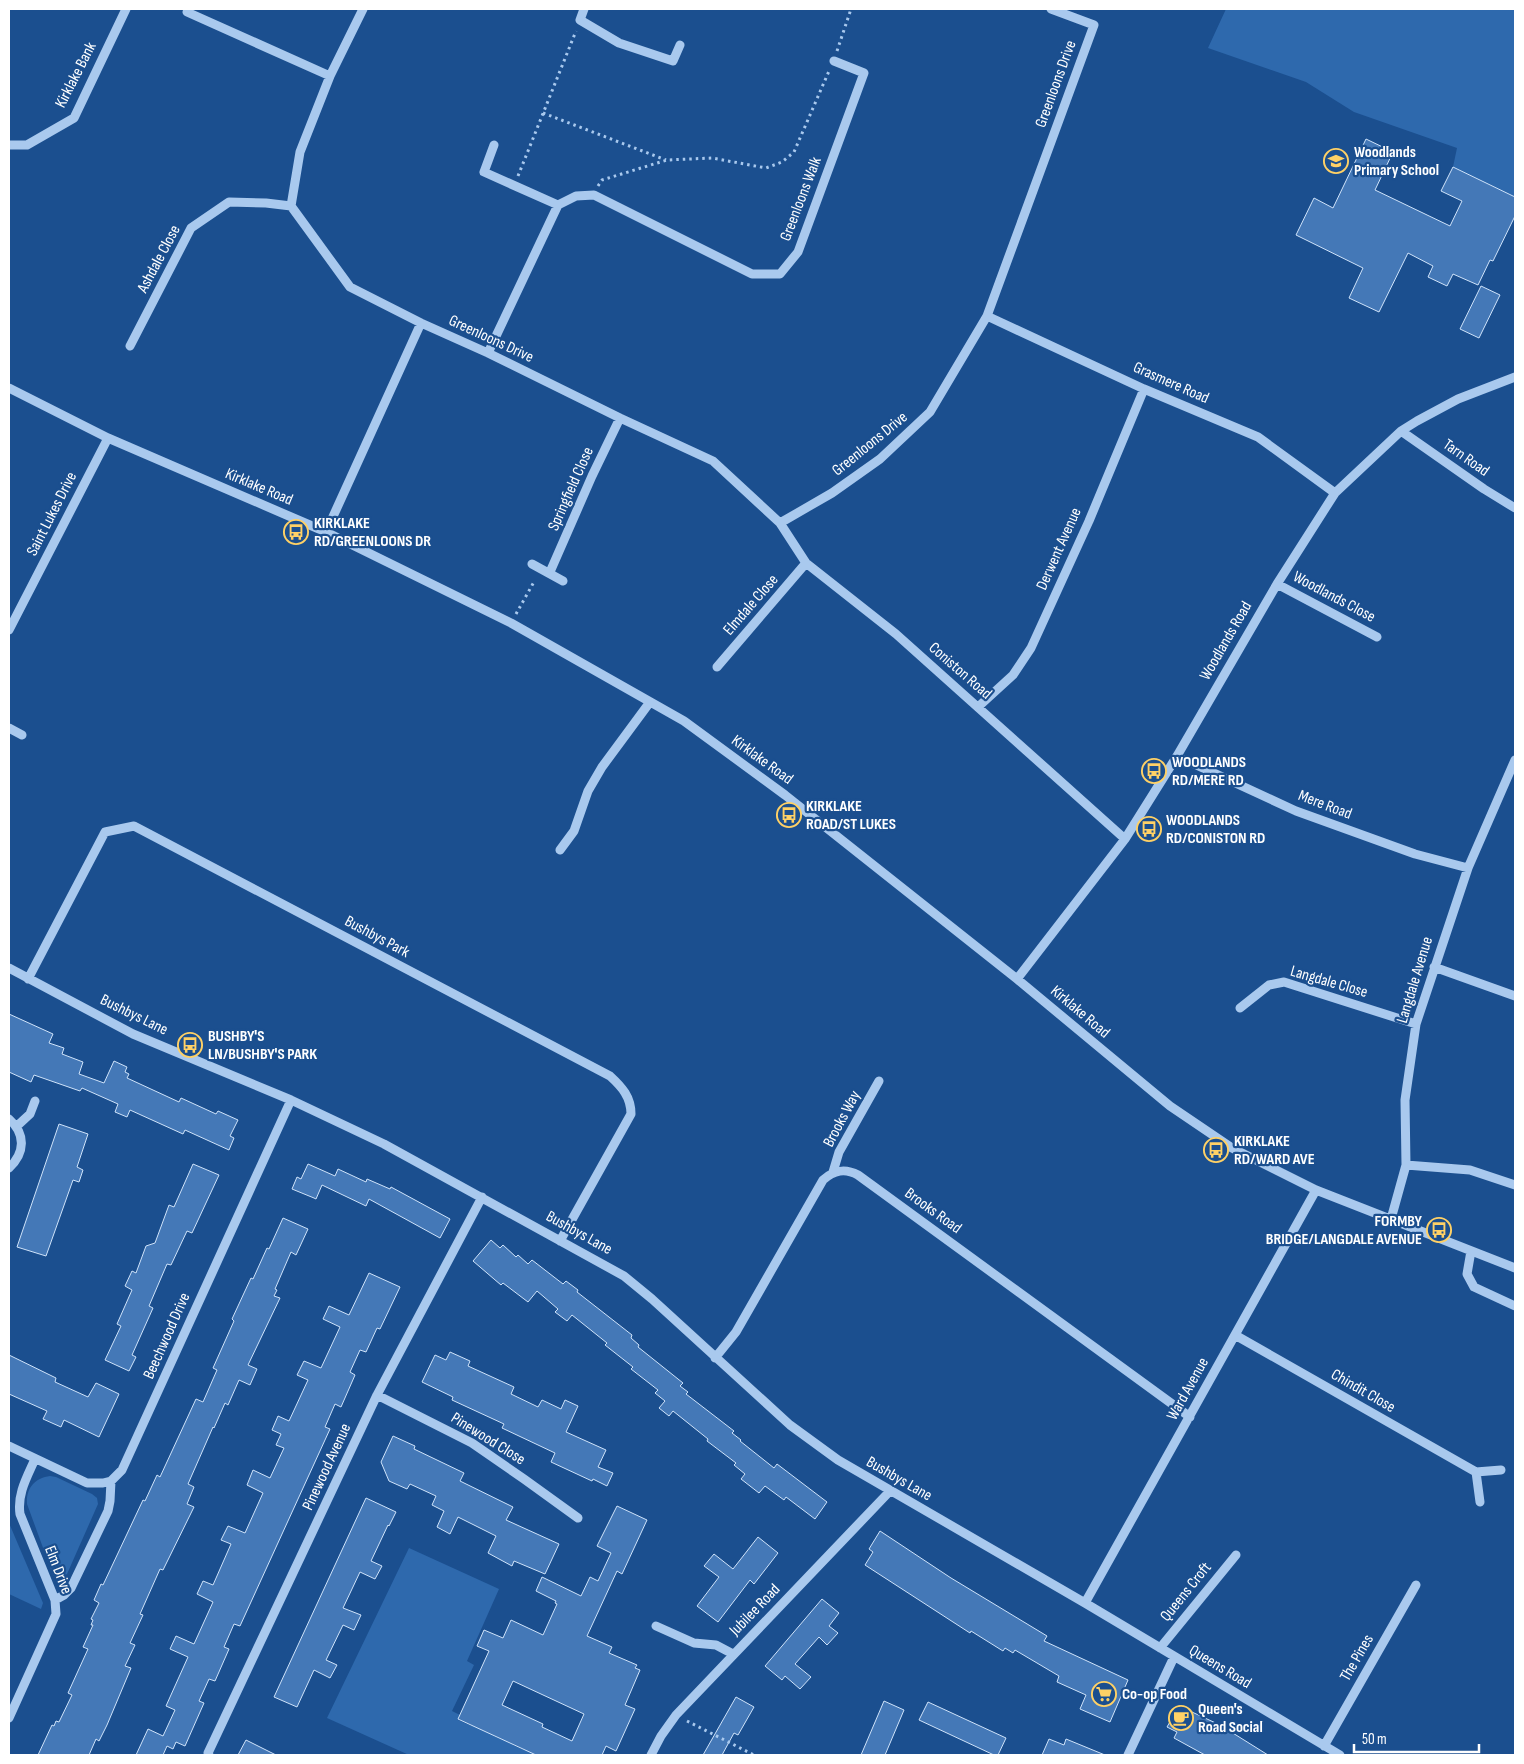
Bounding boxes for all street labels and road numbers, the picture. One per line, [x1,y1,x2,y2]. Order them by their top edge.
street label: Greenloons Drive [1031,38,1081,130]
street label: Kirklake Bank [51,39,101,111]
street label: Greenloons Walk [776,154,826,244]
street label: Ashdale Close [133,222,185,297]
street label: Greenloons Drive [446,311,536,367]
street label: Grasmere Road [1130,358,1212,408]
street label: Greenloons Drive [829,408,911,480]
street label: Tarn Road [1439,435,1493,481]
street label: Springfield Close [544,444,598,534]
street label: Kirklake Road [222,464,296,510]
street label: Saint Lukes Drive [23,469,81,559]
street label: Derwent Avenue [1032,505,1086,593]
street label: Woodlands Close [1290,567,1378,627]
street label: Elmdale Close [719,571,783,639]
street label: Woodlands Road [1196,598,1256,684]
street label: Coniston Road [925,638,995,704]
street label: Kirklake Road [727,731,797,789]
street label: Mere Road [1295,786,1355,824]
street label: Bushbys Park [341,912,413,962]
street label: Langdale Avenue [1393,935,1437,1025]
street label: Langdale Close [1288,962,1370,1002]
street label: Kirklake Road [1046,982,1114,1042]
street label: Bushbys Lane [97,991,171,1039]
street label: Brooks Way [819,1088,865,1150]
street label: Brooks Road [901,1184,965,1238]
street label: Bushbys Lane [543,1207,615,1259]
street label: Beechwood Drive [139,1290,195,1382]
street label: Ward Avenue [1163,1354,1213,1424]
street label: Chindit Close [1327,1365,1399,1417]
street label: Pinewood Close [447,1409,529,1469]
street label: Pinewood Avenue [299,1421,355,1513]
street label: Bushbys Lane [863,1453,935,1505]
street label: Elm Drive [40,1543,76,1597]
street label: Queens Croft [1156,1558,1216,1625]
street label: Jubilee Road [725,1580,784,1641]
street label: The Pines [1336,1631,1378,1685]
street label: Queens Road [1185,1641,1255,1693]

